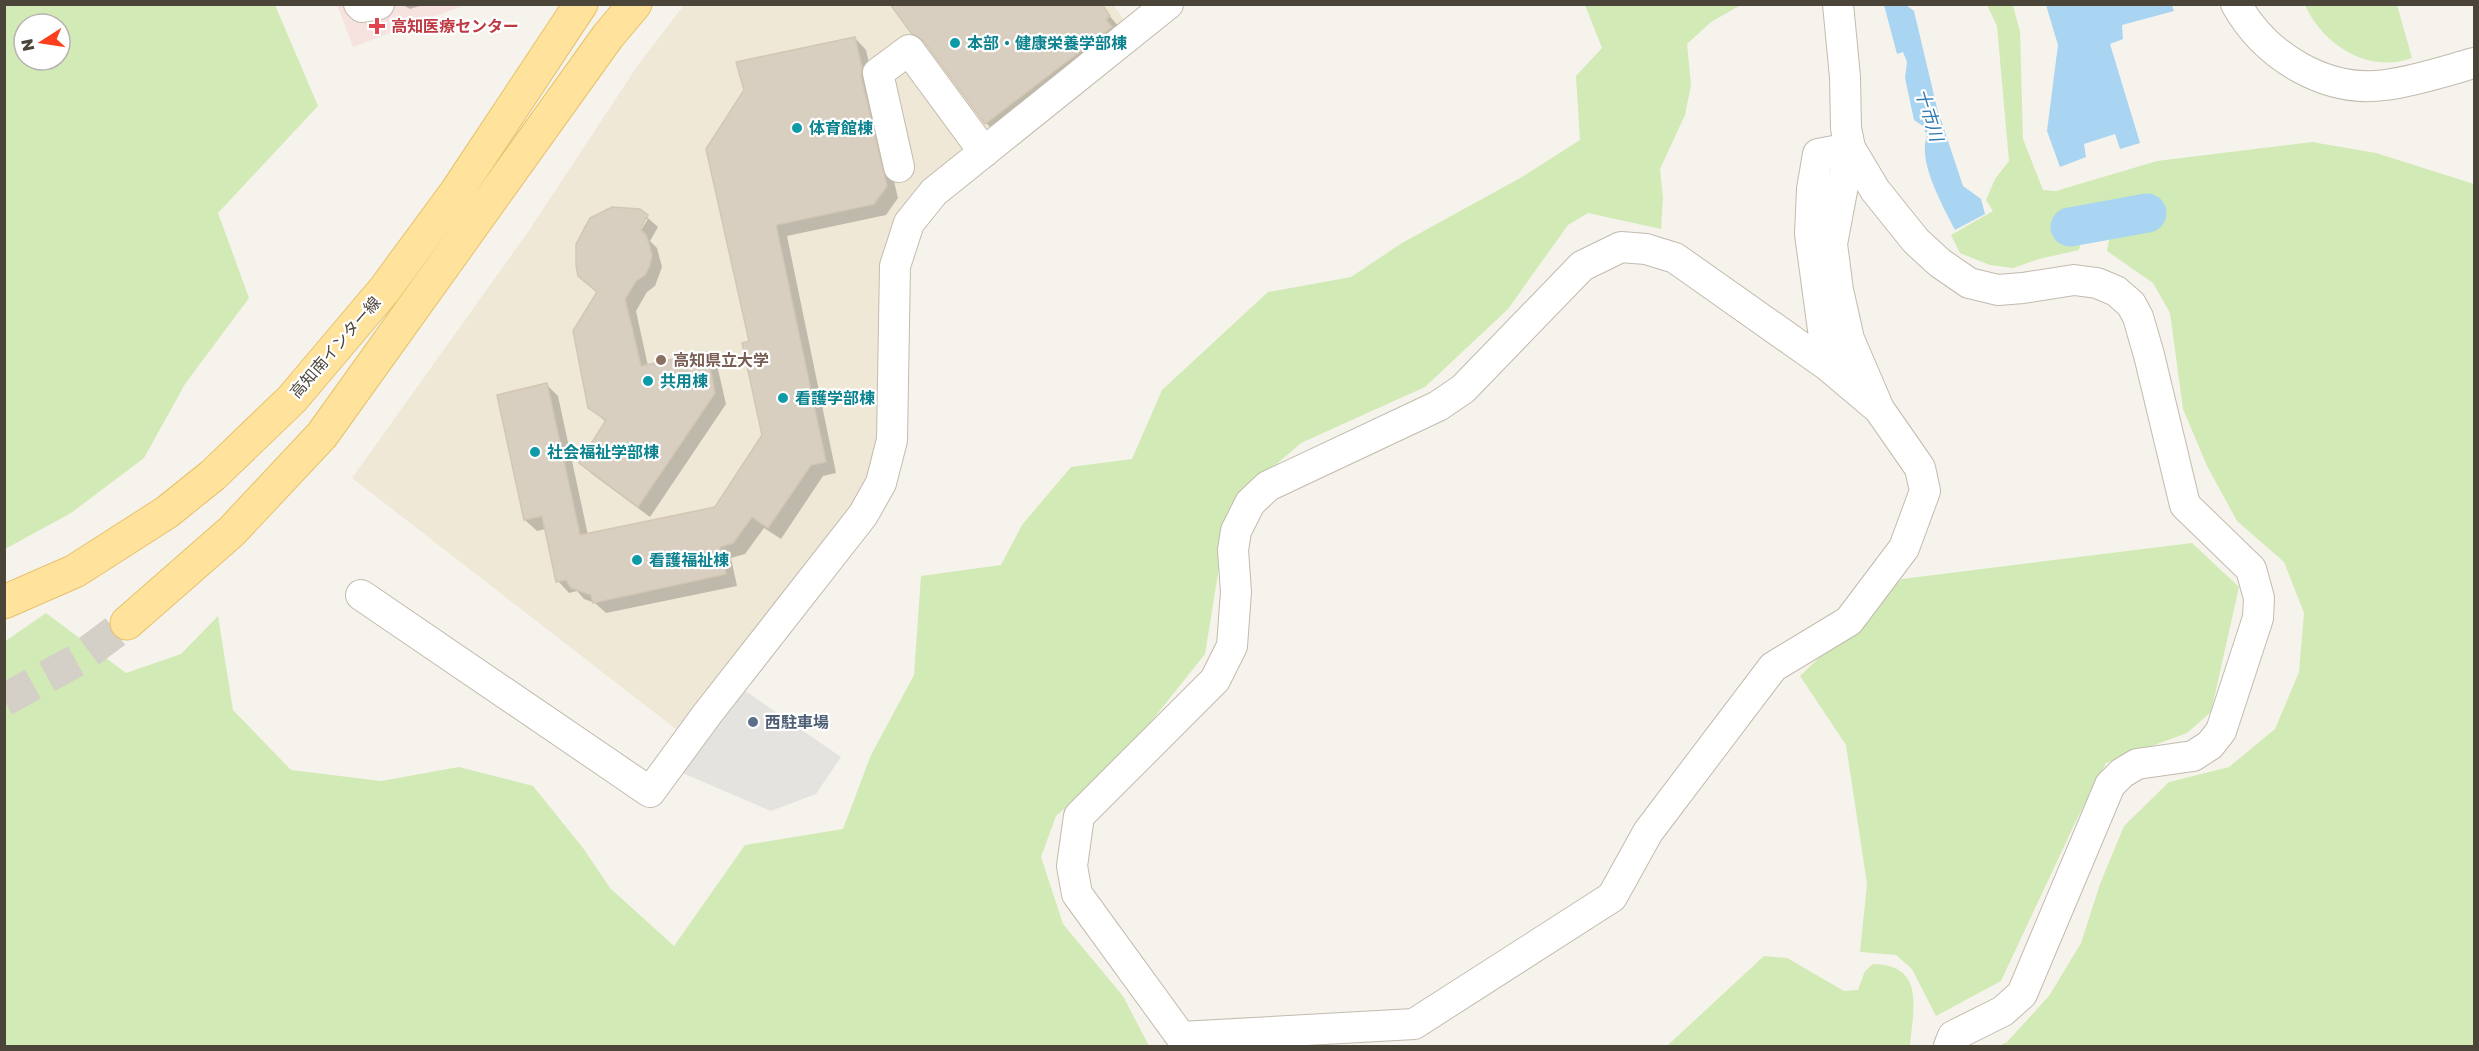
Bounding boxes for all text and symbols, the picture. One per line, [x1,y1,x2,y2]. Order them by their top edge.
north arrow [12,12,72,72]
place label: 高知医療センター [391,16,519,36]
marker: 高知医療センター [368,17,386,35]
place label: 本部・健康栄養学部棟 [967,33,1127,53]
marker: 本部・健康栄養学部棟 [948,36,962,50]
text: N [16,37,38,53]
water label: 十市川 [1912,86,1949,146]
place label: 体育館棟 [809,118,873,138]
marker: 体育館棟 [790,121,804,135]
street label: 高知南インター線 [285,292,385,402]
place label: 高知県立大学 [673,350,769,370]
marker: 高知県立大学 [654,353,668,367]
place label: 共用棟 [660,371,708,391]
marker: 共用棟 [641,374,655,388]
place label: 看護学部棟 [795,388,875,408]
marker: 看護学部棟 [776,391,790,405]
place label: 社会福祉学部棟 [547,442,659,462]
marker: 社会福祉学部棟 [528,445,542,459]
place label: 看護福祉棟 [649,550,729,570]
marker: 看護福祉棟 [630,553,644,567]
place label: 西駐車場 [765,712,829,732]
marker: 西駐車場 [746,715,760,729]

